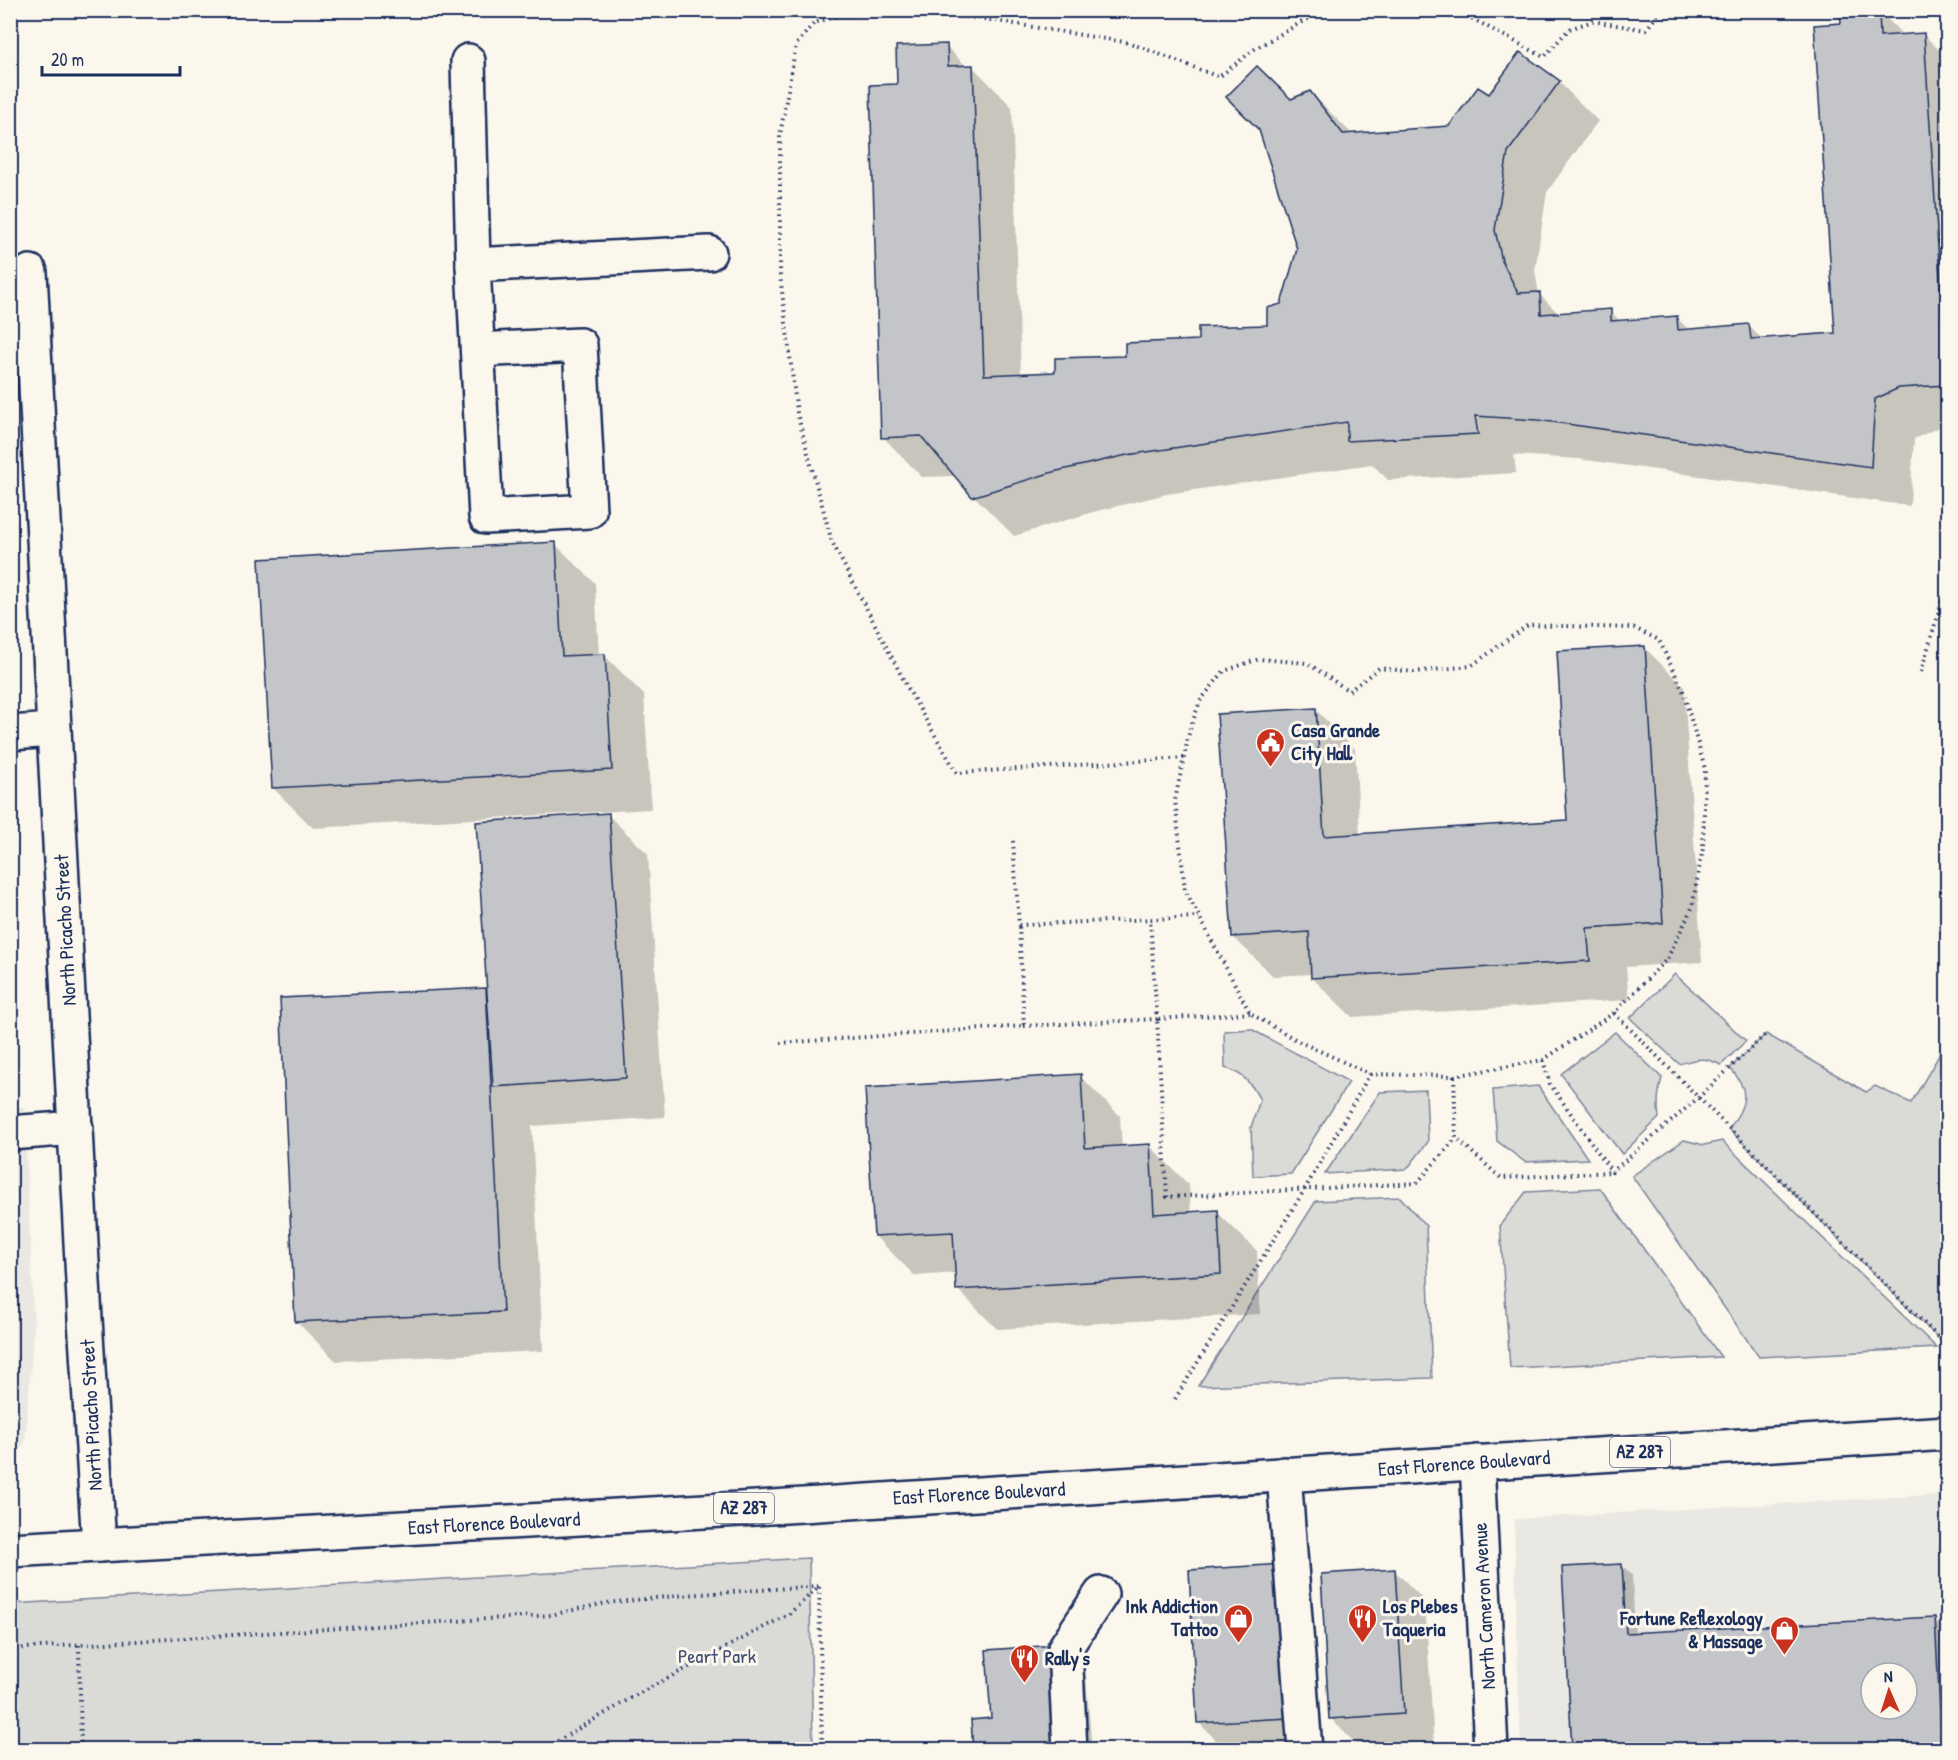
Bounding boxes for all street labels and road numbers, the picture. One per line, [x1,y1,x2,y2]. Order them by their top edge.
street label: North Picacho Street [47,853,82,1006]
street label: North Picacho Street [73,1338,108,1491]
road number: AZ 287 [1610,1437,1670,1467]
street label: East Florence Boulevard [1377,1443,1551,1482]
street label: East Florence Boulevard [892,1474,1066,1510]
road number: AZ 287 [714,1493,774,1523]
street label: East Florence Boulevard [407,1504,581,1540]
street label: North Cameron Avenue [1466,1522,1501,1690]

